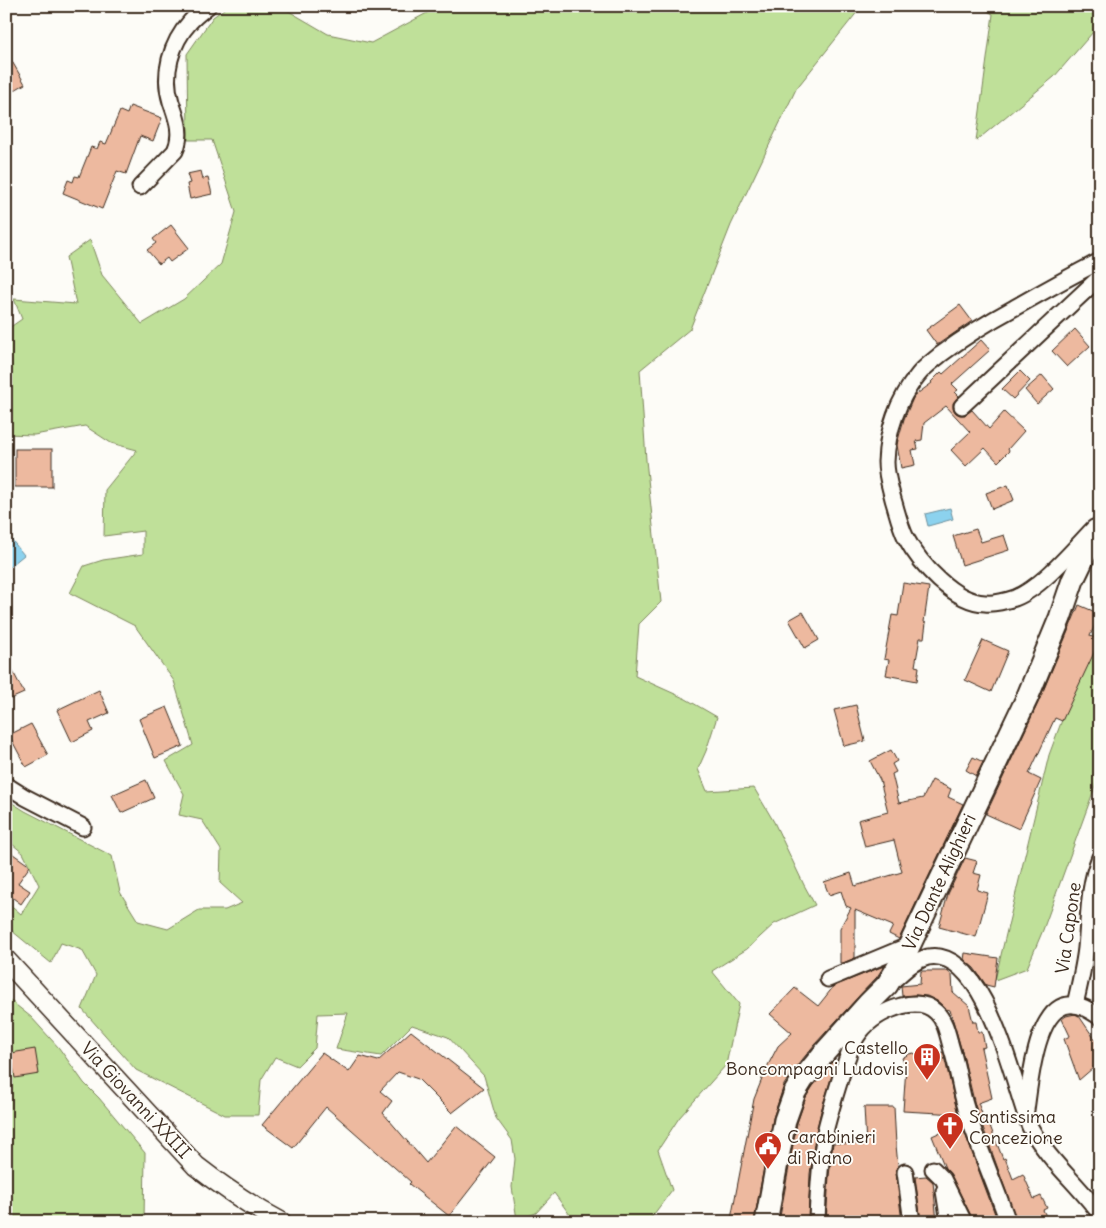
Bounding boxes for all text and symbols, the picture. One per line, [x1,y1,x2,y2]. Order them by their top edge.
street label: Via Dante Alighieri [897,810,981,954]
street label: Via Capone [1050,881,1086,975]
place label: Castello Boncompagni Ludovisi [726,1036,908,1080]
street label: Via Giovanni XXIII [76,1037,196,1163]
building icon: Castello Boncompagni Ludovisi [912,1042,942,1081]
place label: Santissima Concezione [969,1105,1063,1149]
church icon: Santissima Concezione [935,1111,965,1150]
place label: Carabinieri di Riano [787,1125,876,1169]
public building icon: Carabinieri di Riano [753,1131,783,1170]

